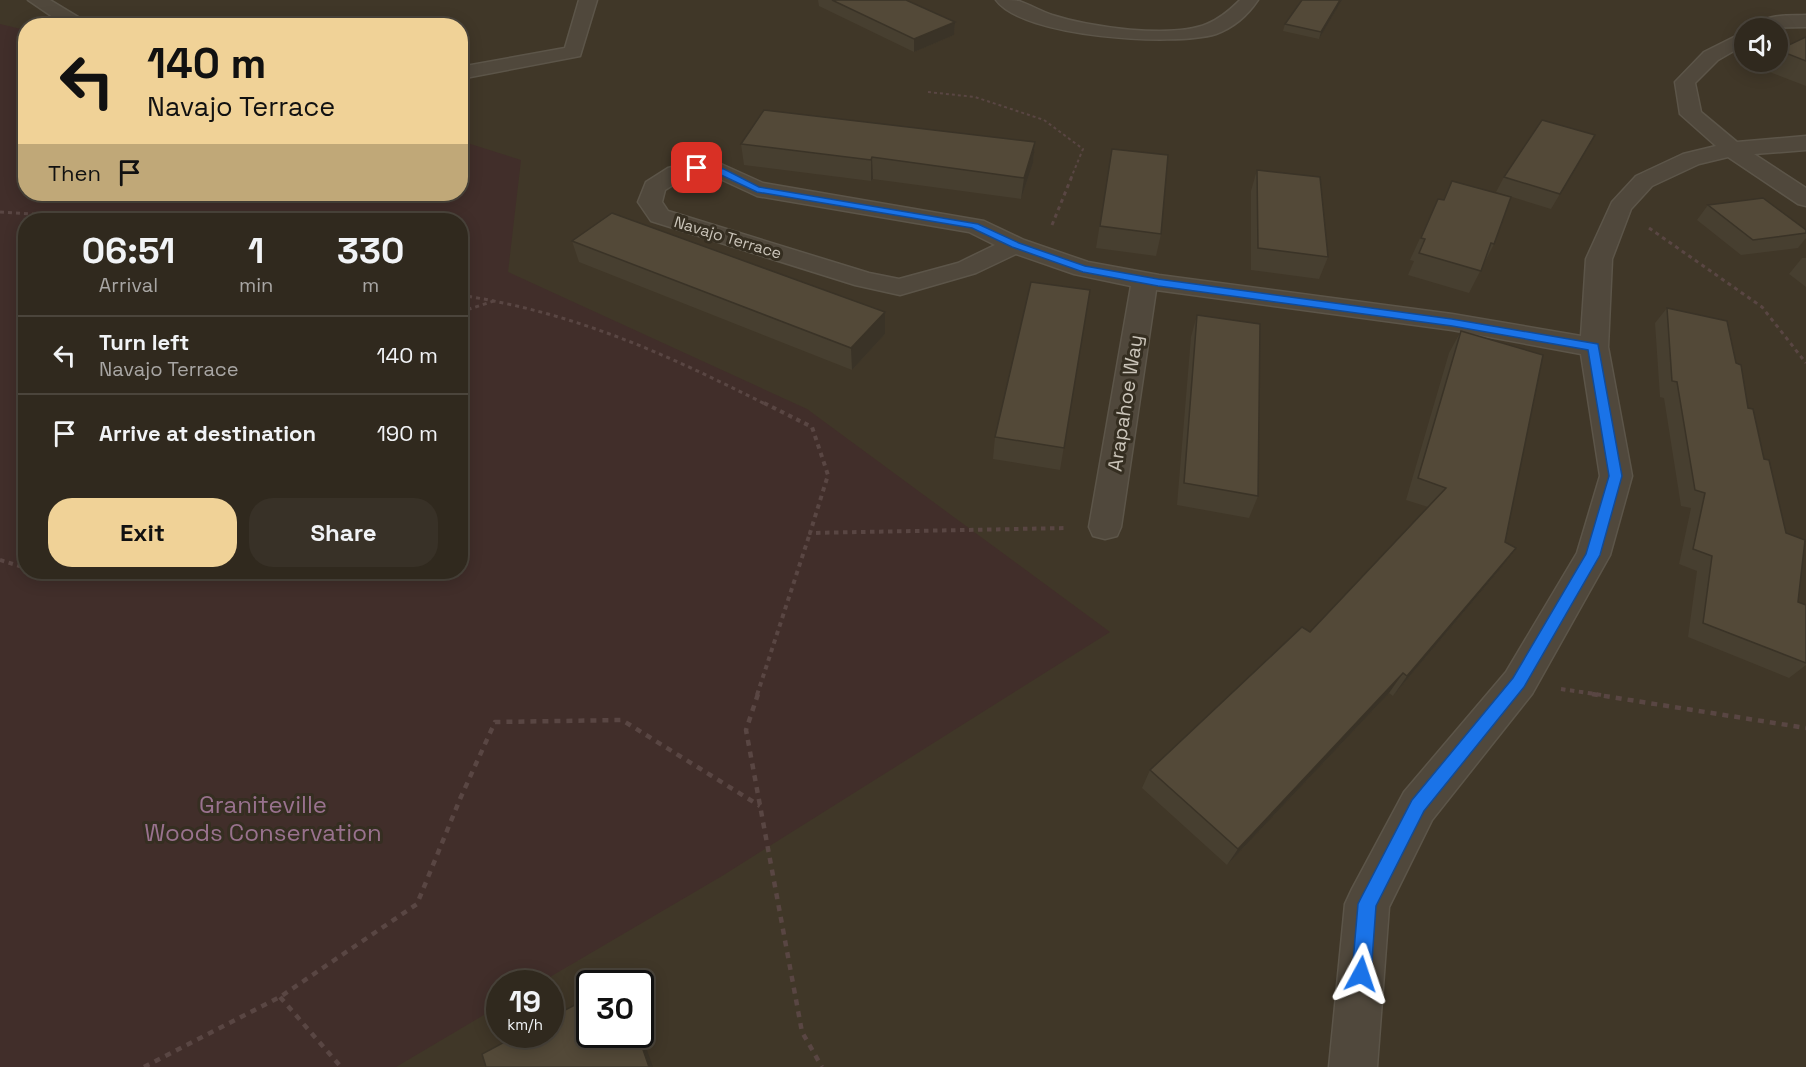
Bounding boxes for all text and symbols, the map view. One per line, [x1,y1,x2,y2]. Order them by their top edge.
map controls [1734,18,1788,72]
button: sound [1734,18,1788,72]
text: 140 m [147,37,266,90]
icon: left [48,42,126,120]
text: Navajo Terrace [147,89,335,124]
pin [671,142,722,193]
icon: arrive [680,151,713,184]
icon: arrive [113,156,146,189]
text: Then [48,159,101,187]
street label: Navajo Terrace [671,211,784,264]
text: 06:51 [82,228,175,274]
text: 1 [248,228,264,274]
text: 330 [337,228,404,274]
text: Arrival [99,272,158,298]
text: min [239,272,273,298]
text: m [362,272,379,298]
text: Turn left [99,328,189,356]
street label: Arapahoe Way [1101,333,1149,473]
icon: left [48,339,81,372]
text: 140 m [376,341,438,369]
text: Navajo Terrace [99,356,239,382]
icon: arrive [48,417,81,450]
text: Arrive at destination [99,419,316,447]
text: 190 m [377,419,438,447]
button: Exit [48,498,237,567]
button: Share [249,498,438,567]
park label: Graniteville Woods Conservation [144,789,382,848]
position arrow [1329,942,1393,1006]
speed limit sign: 30 [576,970,654,1048]
text: 19 [509,982,541,1021]
text: km/h [507,1015,543,1034]

